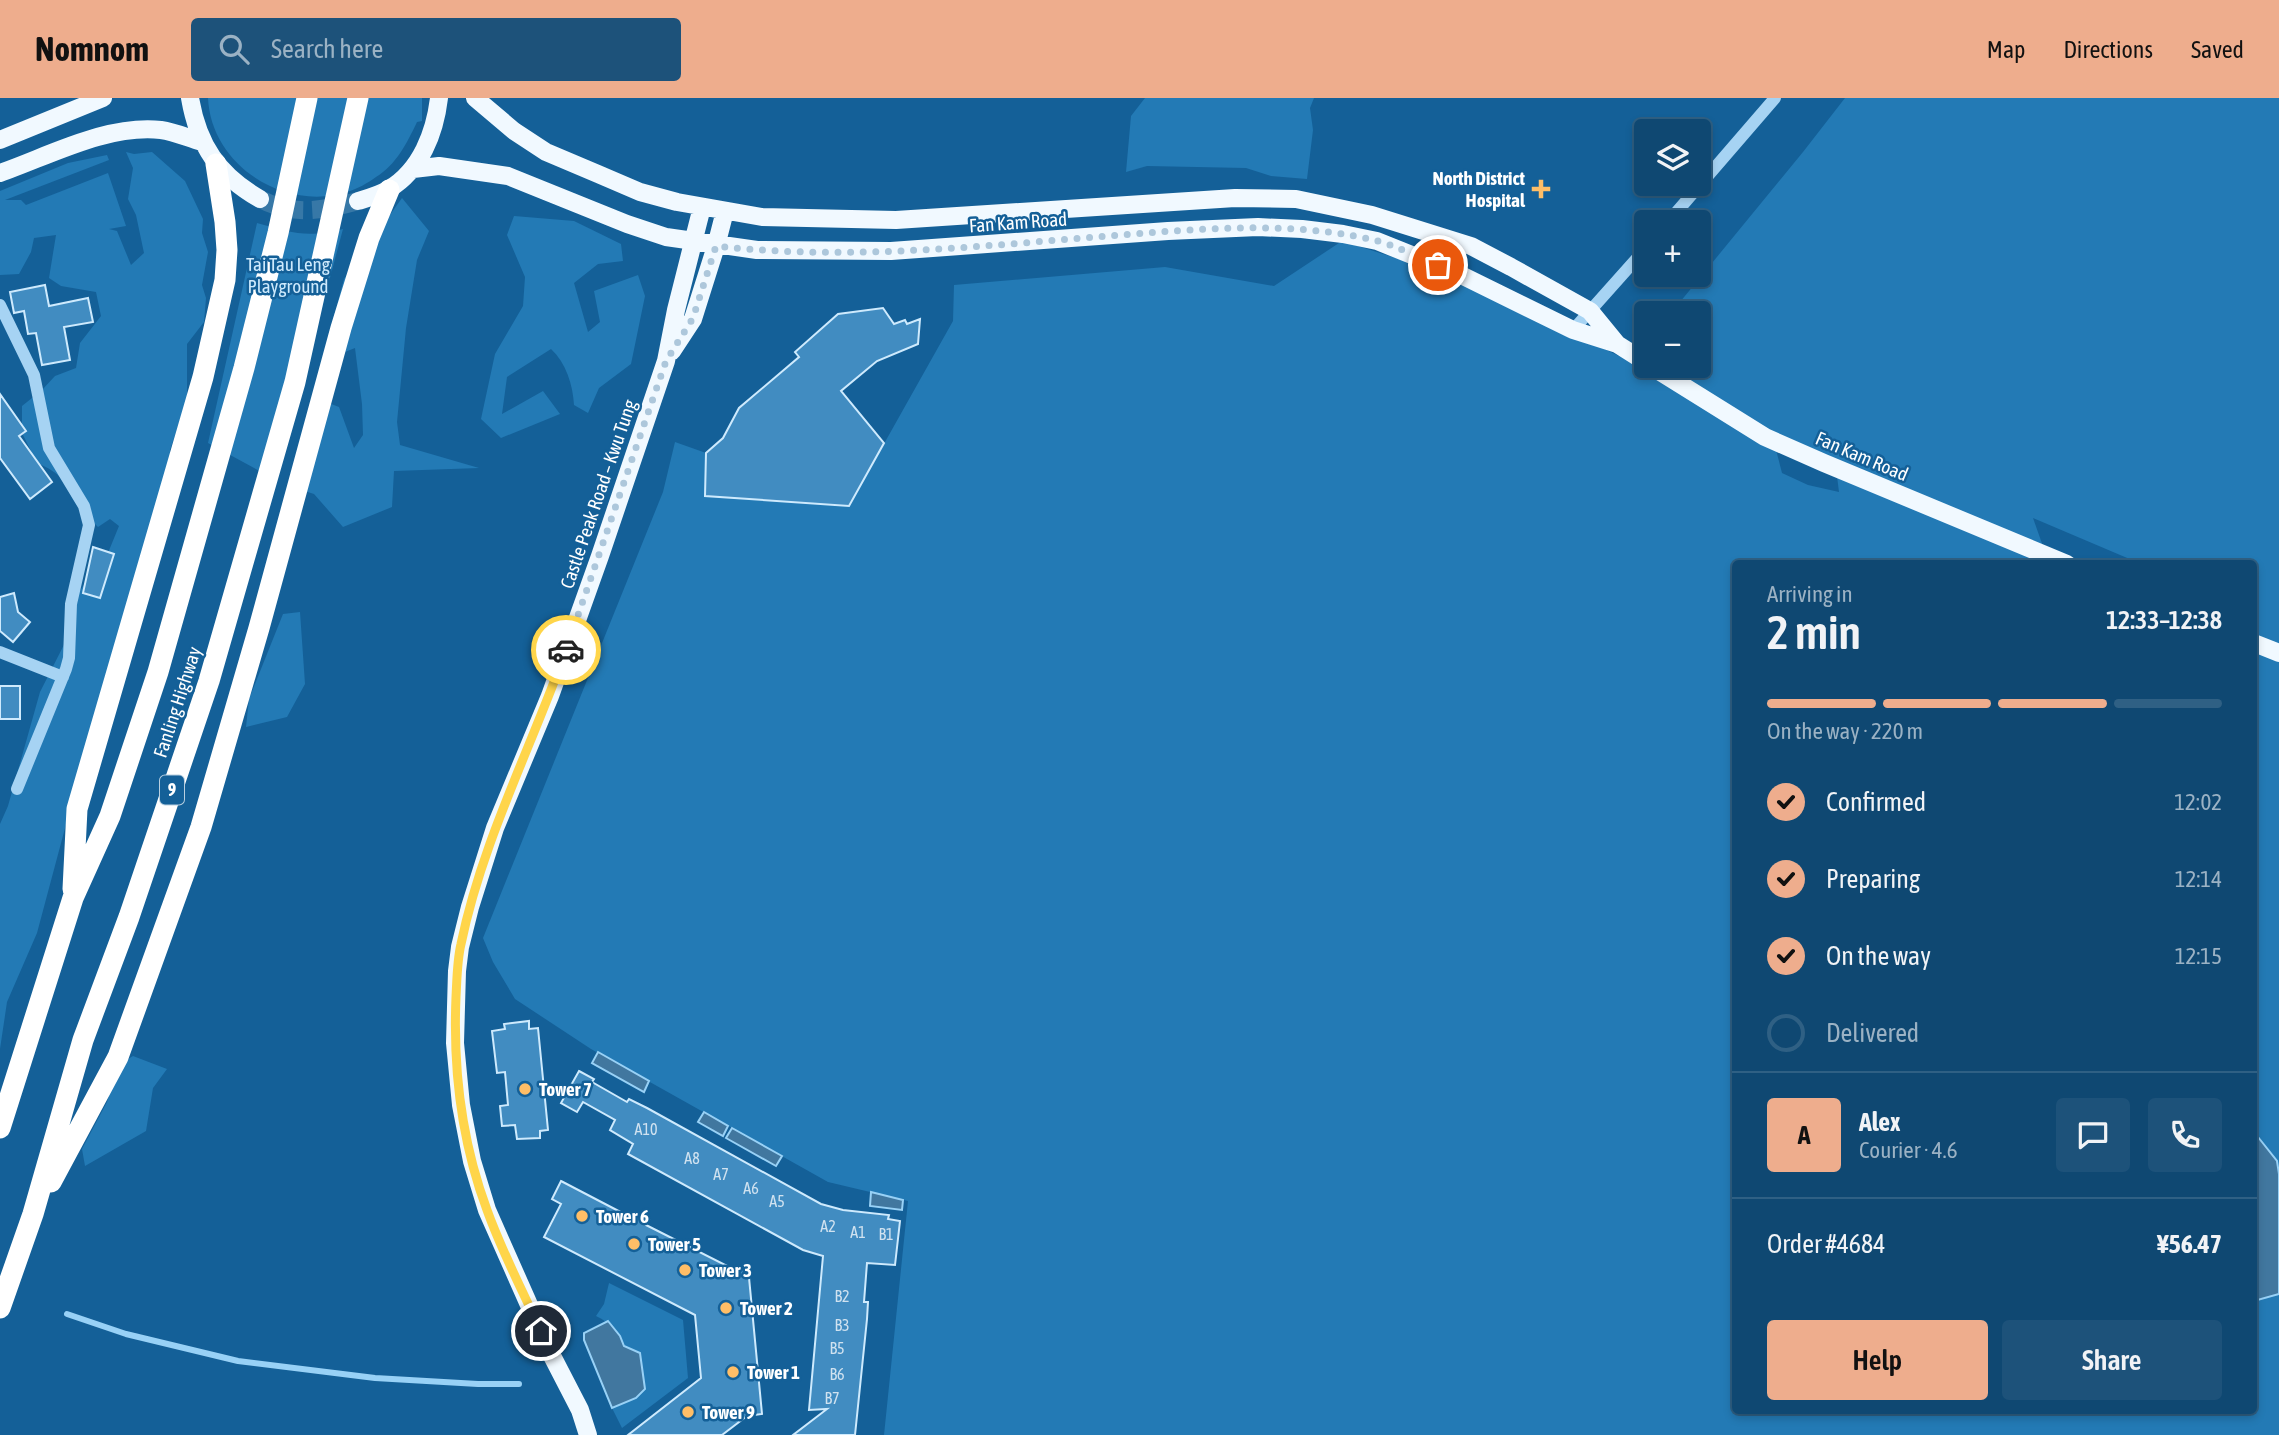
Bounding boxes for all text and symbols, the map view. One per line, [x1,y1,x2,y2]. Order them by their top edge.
search box [191,18,681,81]
text: Nomnom [35,30,149,68]
icon: search [215,30,253,68]
text: Search here [271,34,383,64]
text: Map [1987,36,2025,63]
text: Directions [2063,36,2153,63]
text: Saved [2191,36,2244,63]
map controls [1634,119,1711,378]
button: layers [1634,119,1711,196]
place label: North District Hospital [1432,167,1526,211]
marker: North District Hospital [1531,179,1551,199]
street label: Fan Kam Road [968,208,1068,236]
button: + [1634,210,1711,287]
pin [1408,235,1468,295]
icon: bag [1419,246,1457,284]
park label: Tai Tau Leng Playground [246,253,331,297]
button: − [1634,301,1711,378]
street label: Castle Peak Road – Kwu Tung [555,396,641,591]
street label: Fan Kam Road [1812,427,1912,485]
text: Arriving in [1767,581,1853,607]
text: 12:33–12:38 [2106,605,2222,635]
text: 2 min [1767,606,1861,659]
courier [531,615,601,685]
icon: car [547,631,585,669]
street label: Fanling Highway [149,644,205,760]
text: On the way · 220 m [1767,718,1923,744]
road number: 9 [160,776,184,804]
icon: check [1767,783,1805,821]
text: Confirmed [1826,787,1926,817]
text: 12:02 [2174,789,2222,815]
icon: check [1767,860,1805,898]
text: Preparing [1826,864,1920,894]
text: 12:14 [2175,866,2222,892]
icon: check [1767,937,1805,975]
text: On the way [1826,941,1931,971]
text: 12:15 [2175,943,2222,969]
text: Delivered [1826,1018,1919,1048]
place label: Tower 7 [539,1078,592,1100]
marker: Tower 7 [517,1081,533,1097]
button: chat [2056,1098,2130,1172]
button: phone [2148,1098,2222,1172]
text: Alex [1859,1107,1900,1137]
house number: A10 [635,1120,657,1138]
text: A [1798,1120,1810,1150]
text: Courier · 4.6 [1859,1137,1958,1163]
house number: A8 [684,1149,700,1167]
house number: A7 [713,1165,729,1183]
house number: A6 [743,1179,759,1197]
house number: A5 [769,1192,785,1210]
place label: Tower 6 [596,1205,649,1227]
marker: Tower 6 [574,1208,590,1224]
house number: A2 [820,1217,836,1235]
house number: A1 [850,1223,866,1241]
house number: B1 [878,1225,894,1243]
text: Order #4684 [1767,1229,1886,1259]
text: ¥56.47 [2157,1229,2222,1259]
place label: Tower 5 [648,1233,701,1255]
marker: Tower 5 [626,1236,642,1252]
place label: Tower 3 [699,1259,752,1281]
marker: Tower 3 [677,1262,693,1278]
house number: B2 [834,1287,850,1305]
place label: Tower 2 [740,1297,793,1319]
marker: Tower 2 [718,1300,734,1316]
pin [511,1301,571,1361]
icon: home [522,1312,560,1350]
house number: B3 [834,1316,850,1334]
button: Help [1767,1320,1988,1400]
button: Share [2002,1320,2222,1400]
house number: B5 [829,1339,845,1357]
place label: Tower 1 [747,1361,800,1383]
marker: Tower 1 [725,1364,741,1380]
house number: B6 [829,1365,845,1383]
house number: B7 [824,1389,840,1407]
place label: Tower 9 [702,1401,755,1423]
marker: Tower 9 [680,1404,696,1420]

